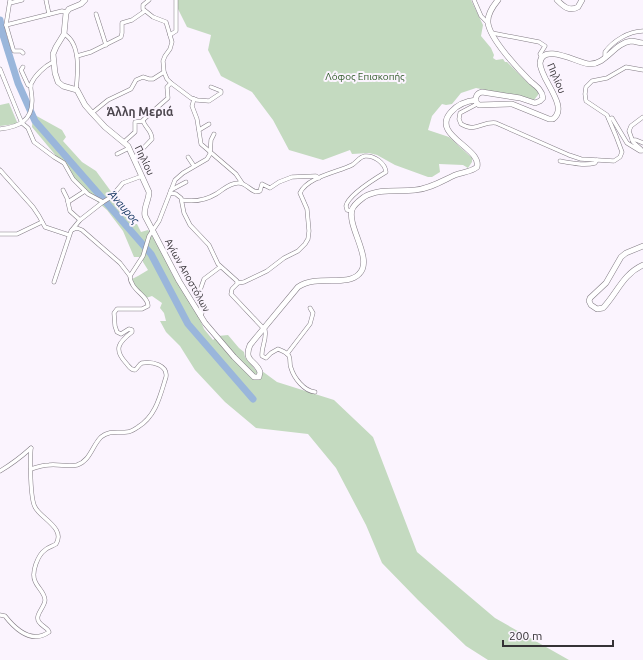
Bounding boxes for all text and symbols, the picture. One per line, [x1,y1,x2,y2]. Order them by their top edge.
street label: Πηλίου [545,61,568,95]
park label: Λόφος Επισκοπής [325,71,405,82]
district label: Άλλη Μεριά [107,105,174,118]
street label: Πηλίου [133,144,156,177]
water label: Άναυρος [105,187,143,228]
street label: Αγίων Αποστόλων [163,237,212,314]
scale bar [503,622,613,648]
text: 200 m [509,629,542,642]

